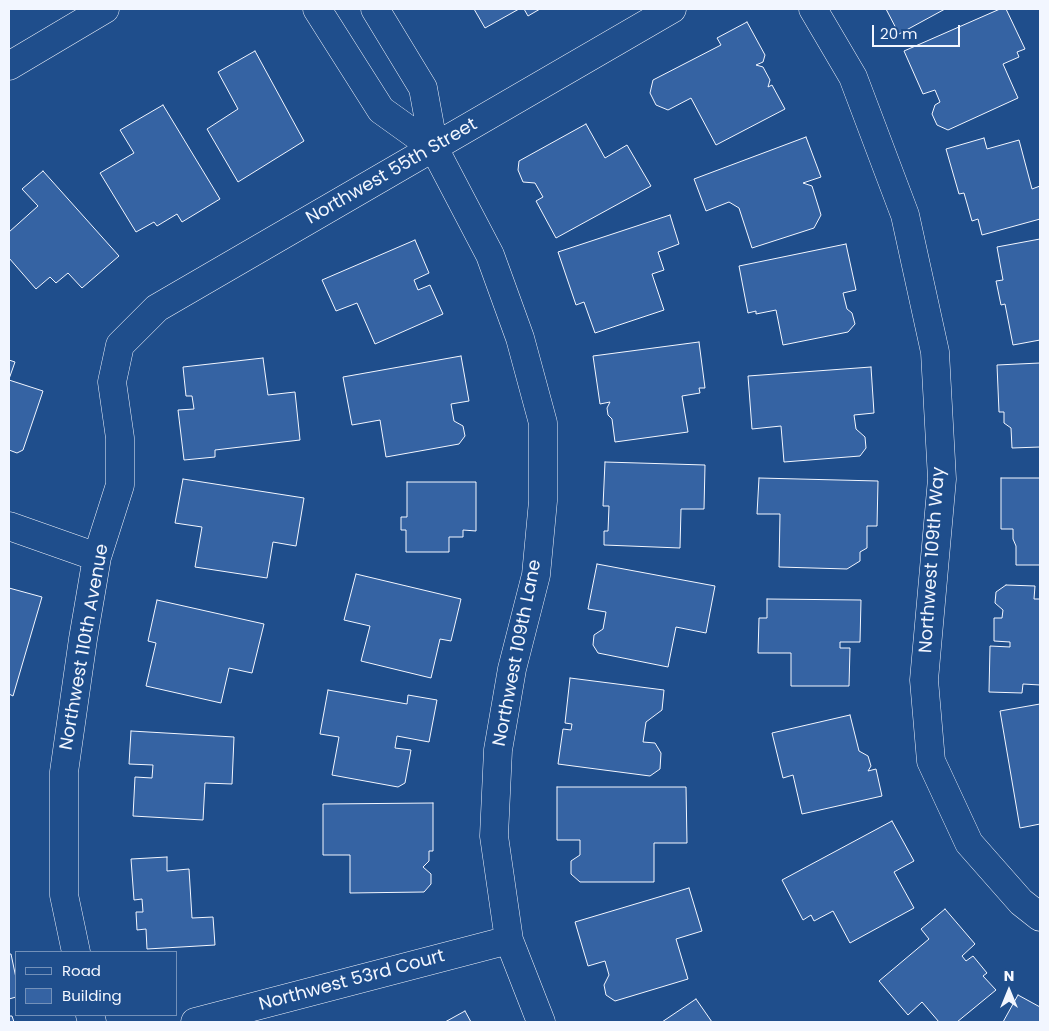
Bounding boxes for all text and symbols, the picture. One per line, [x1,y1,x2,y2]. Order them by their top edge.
scale bar [874,15,962,47]
text: 20 m [880,23,918,44]
street label: Northwest 55th Street [303,114,481,230]
street label: Northwest 109th Way [916,466,950,654]
street label: Northwest 110th Avenue [56,542,114,752]
street label: Northwest 109th Lane [489,558,547,748]
street label: Northwest 53rd Court [257,946,447,1016]
legend [15,951,178,1016]
text: Road [62,960,101,981]
north arrow [984,966,1034,1016]
text: N [1004,966,1014,986]
text: Building [62,985,122,1006]

